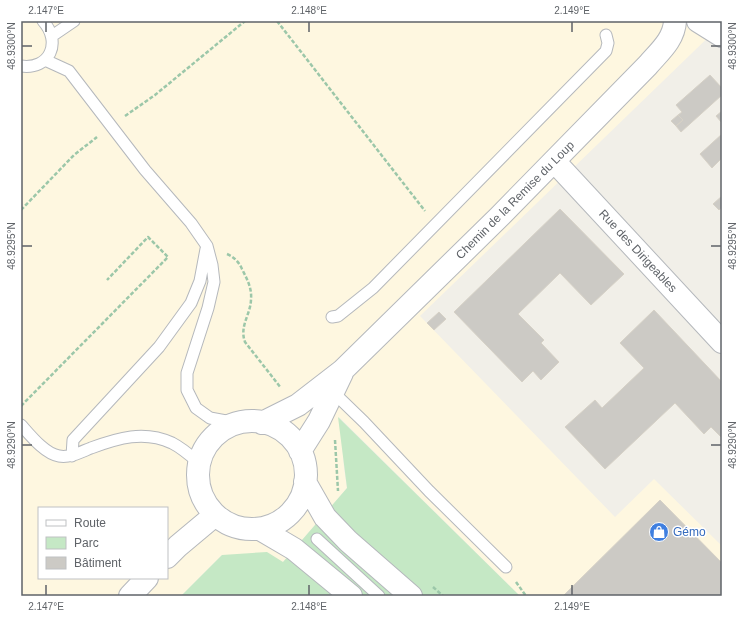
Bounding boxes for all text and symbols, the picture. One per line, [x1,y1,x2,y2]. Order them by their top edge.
text: 2.147°E [28,5,64,16]
text: 2.148°E [291,5,327,16]
text: 2.149°E [554,5,590,16]
text: 48.9300°N [6,22,17,70]
text: 48.9300°N [727,22,738,70]
street label: Chemin de la Remise du Loup [453,138,577,262]
street label: Rue des Dirigeables [596,207,680,295]
text: 48.9295°N [6,222,17,270]
text: 48.9295°N [727,222,738,270]
text: 48.9290°N [6,421,17,469]
text: 48.9290°N [727,421,738,469]
legend [38,507,168,579]
text: Route [74,516,106,530]
shop icon: Gémo [648,521,670,543]
place label: Gémo [673,525,706,539]
text: Parc [74,536,99,550]
text: Bâtiment [74,556,122,570]
text: 2.147°E [28,601,64,612]
text: 2.148°E [291,601,327,612]
text: 2.149°E [554,601,590,612]

